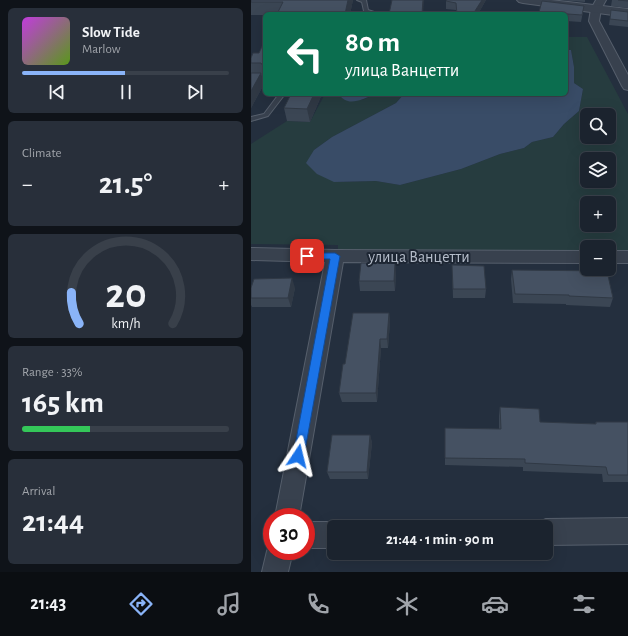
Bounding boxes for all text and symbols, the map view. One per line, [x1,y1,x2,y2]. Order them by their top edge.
text: Slow Tide [82,25,140,40]
icon: left [279,28,331,80]
text: 80 m [345,29,400,57]
text: Marlow [82,43,120,56]
text: улица Ванцетти [345,62,459,80]
icon: previous [46,81,68,103]
icon: pause [115,81,137,103]
icon: next [184,81,206,103]
map controls [580,108,616,276]
button: search [580,108,616,144]
text: Climate [22,147,61,160]
button: layers [580,152,616,188]
text: 21.5° [99,169,152,199]
text: − [22,173,33,195]
text: + [218,173,229,195]
button: + [580,196,616,232]
pin [290,239,324,273]
button: − [580,240,616,276]
icon: arrive [296,245,318,267]
street label: улица Ванцетти [367,249,470,266]
text: 20 [105,274,146,315]
text: km/h [111,317,140,331]
text: Range · 33% [22,366,83,379]
text: 165 km [22,388,104,418]
position arrow [277,435,319,477]
text: Arrival [22,485,55,498]
text: 21:44 [22,507,84,537]
speed limit sign: 30 [263,508,315,560]
text: 21:44 · 1 min · 90 m [386,532,494,547]
icon: directions [127,590,155,618]
icon: music [215,590,243,618]
icon: phone [304,590,332,618]
icon: climate [393,590,421,618]
icon: car [481,590,509,618]
icon: filters [570,590,598,618]
text: 21:43 [30,595,66,613]

